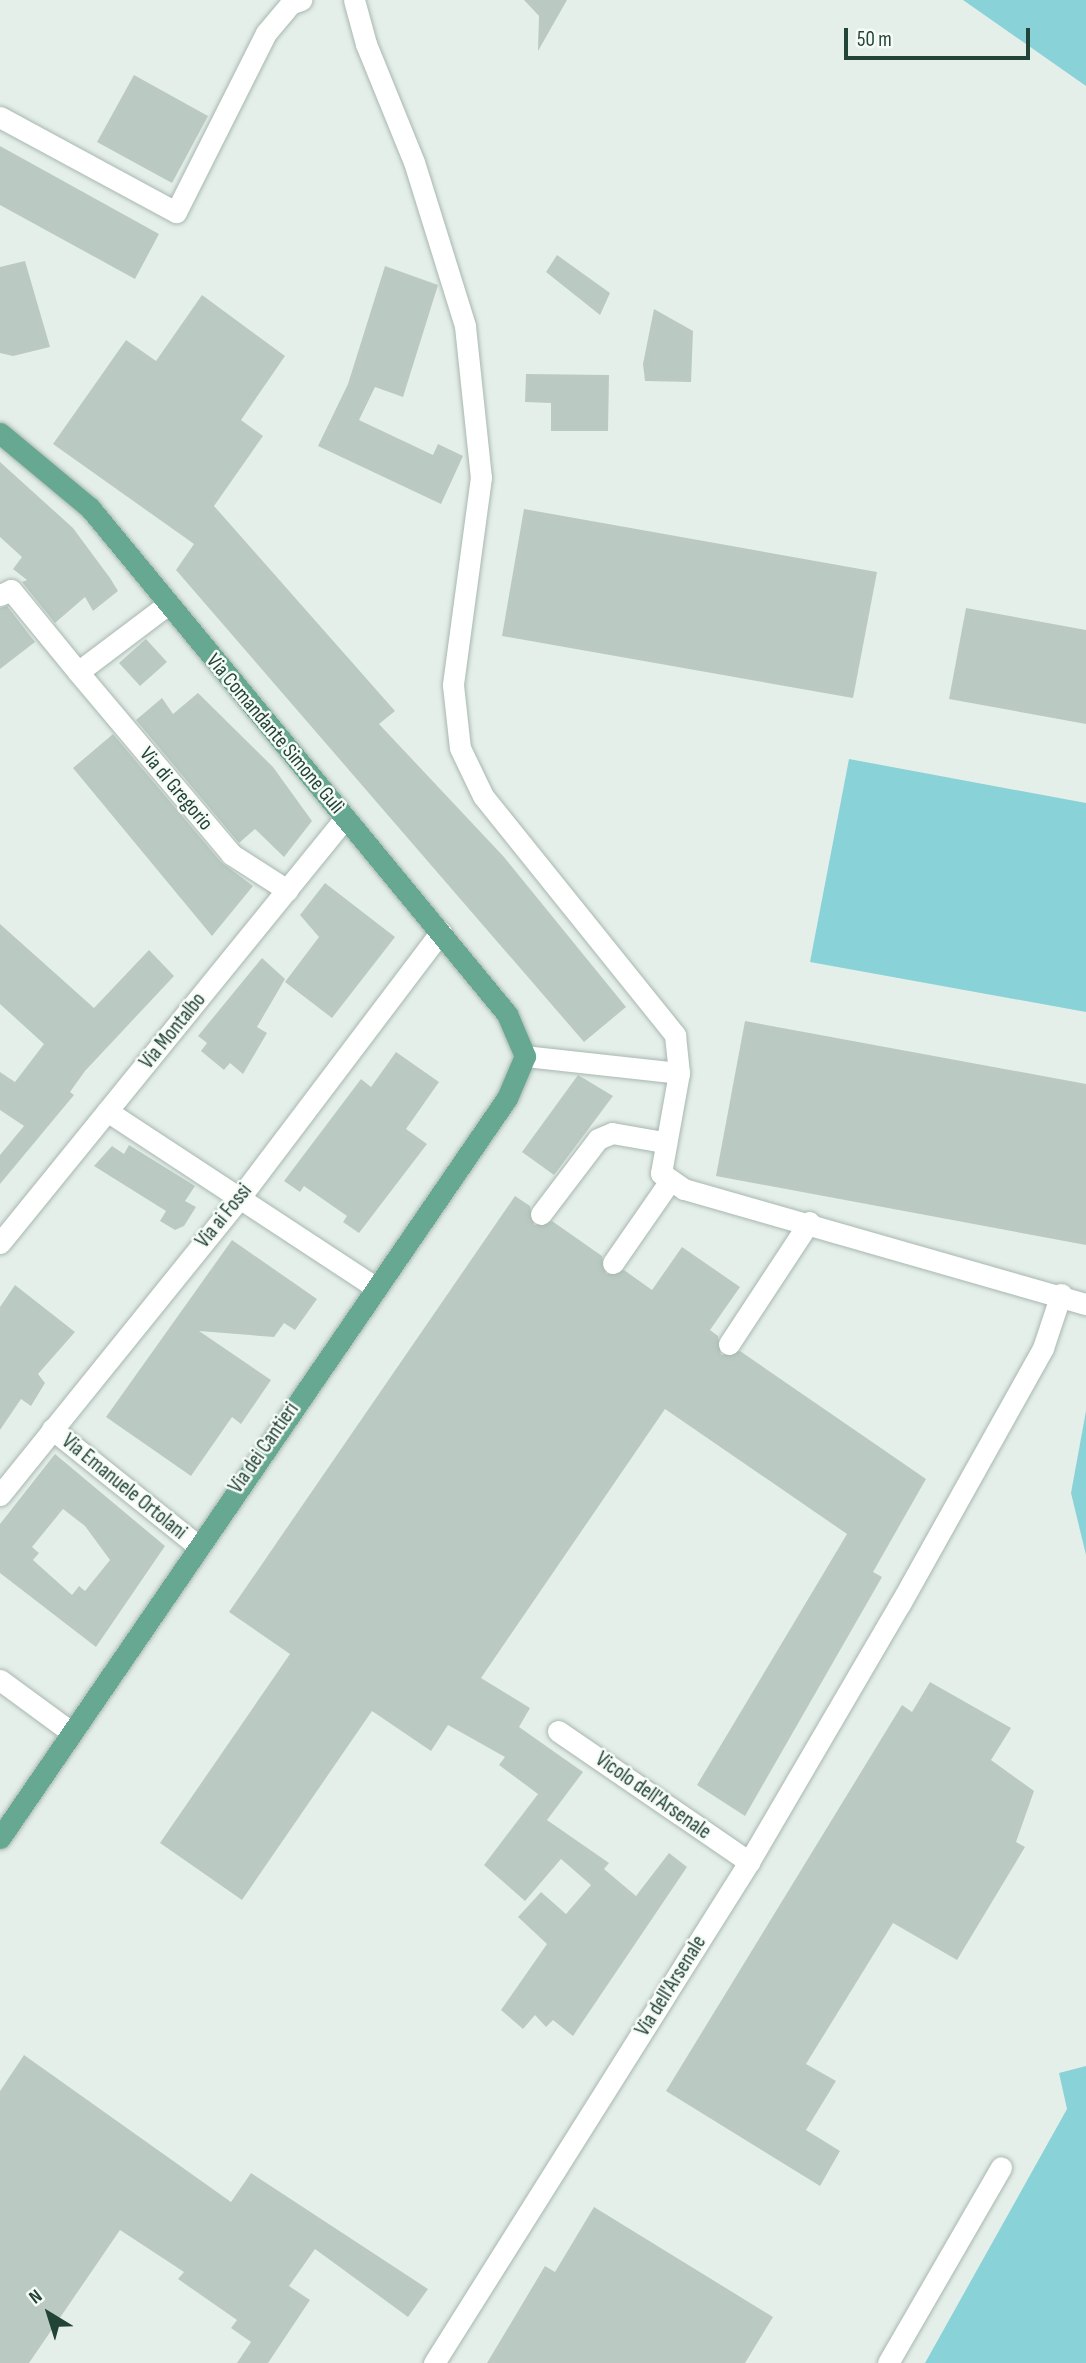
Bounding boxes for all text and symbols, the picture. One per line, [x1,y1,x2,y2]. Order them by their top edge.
scale bar [848,14,1034,58]
text: 50 m [857,27,892,52]
street label: Via Comandante Simone Gulì [201,649,349,819]
street label: Via di Gregorio [134,742,218,836]
street label: Via Montalbo [135,988,211,1074]
street label: Via ai Fossi [191,1179,257,1253]
street label: Via dei Cantieri [224,1398,304,1498]
street label: Via Emanuele Ortolani [56,1429,192,1545]
street label: Vicolo dell'Arsenale [590,1747,716,1845]
street label: Via dell'Arsenale [630,1931,712,2041]
north arrow [14,2279,84,2349]
text: N [25,2285,47,2309]

